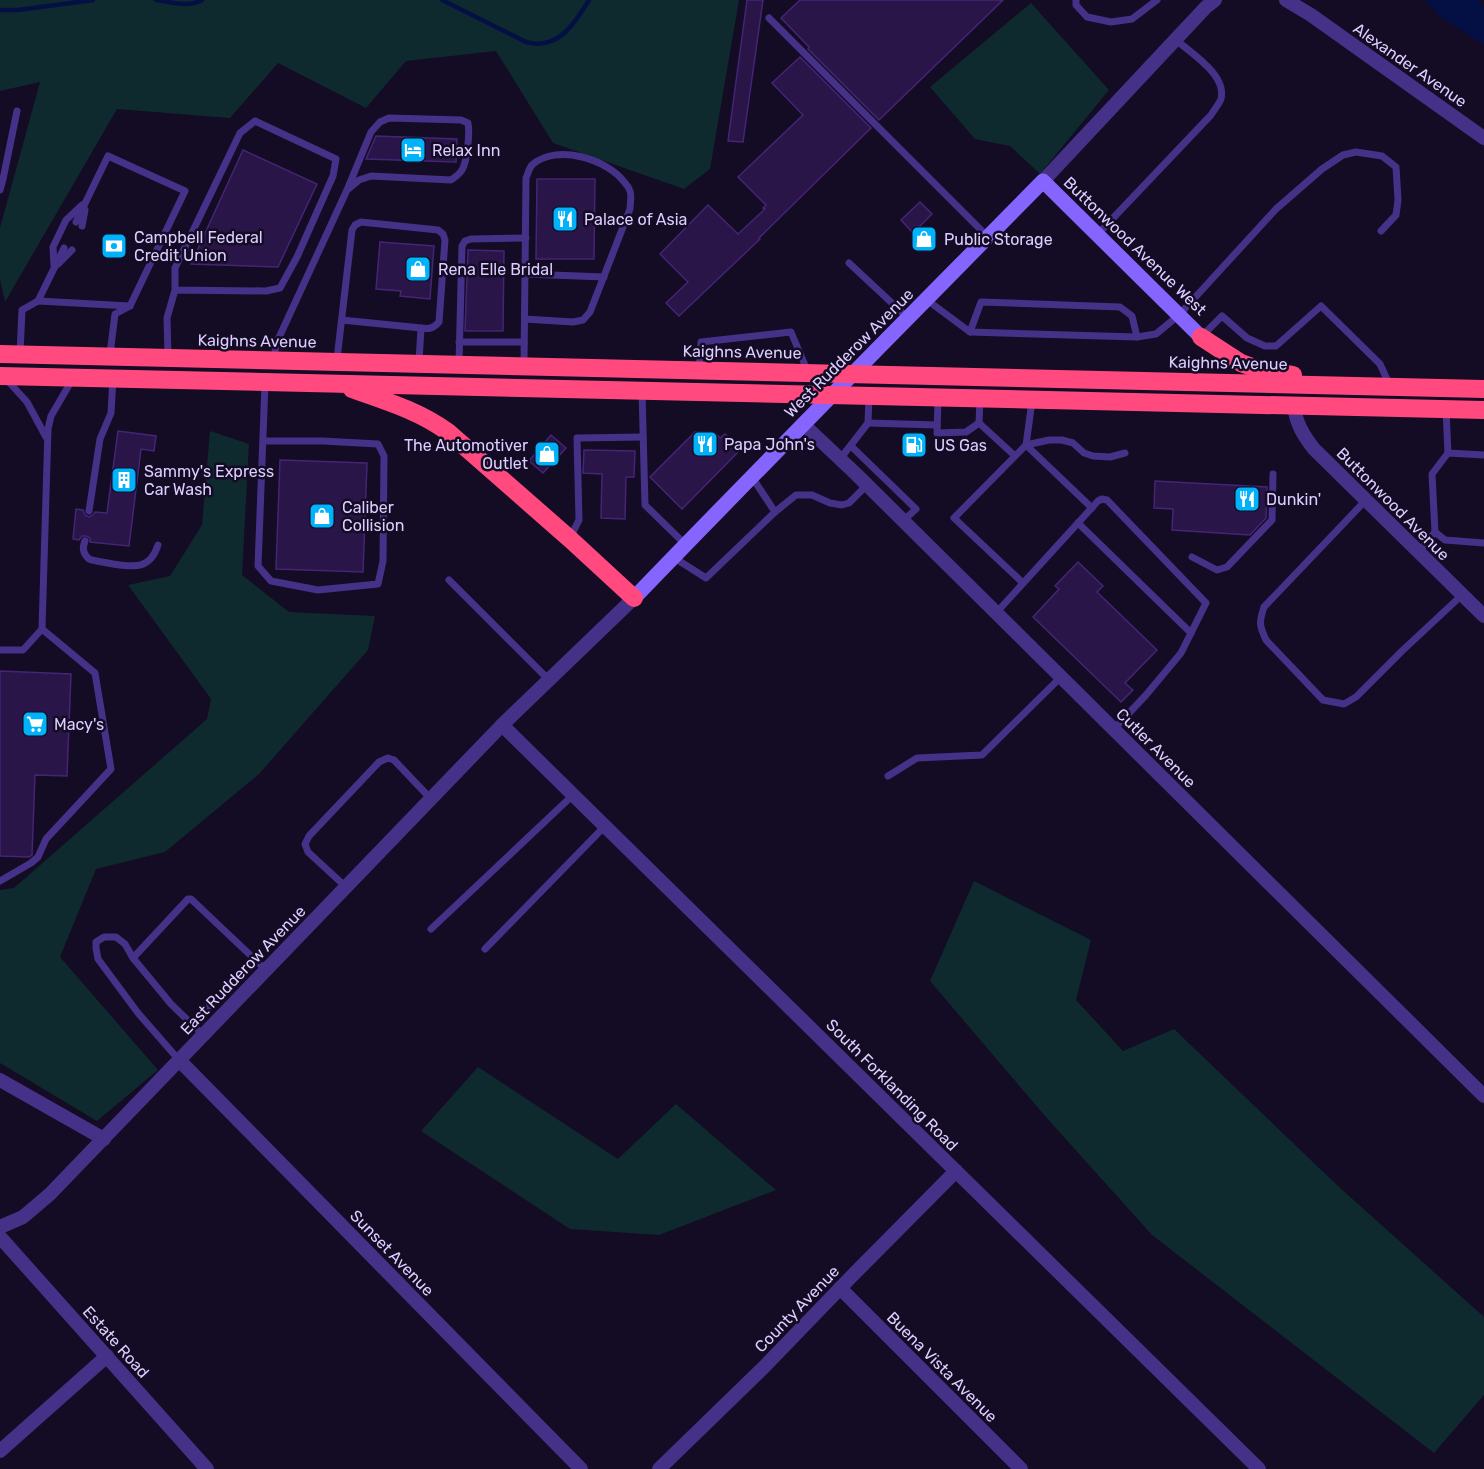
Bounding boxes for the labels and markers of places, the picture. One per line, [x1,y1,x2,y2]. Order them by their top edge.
hotel icon: Relax Inn [398,135,428,165]
place label: Relax Inn [432,141,500,160]
restaurant icon: Palace of Asia [550,204,580,234]
place label: Palace of Asia [584,210,687,229]
shop icon: Public Storage [909,224,939,254]
place label: Campbell Federal Credit Union [134,228,263,265]
place label: Public Storage [944,230,1053,249]
bank icon: Campbell Federal Credit Union [99,231,129,261]
shop icon: Rena Elle Bridal [403,254,433,284]
place label: Rena Elle Bridal [438,260,553,279]
restaurant icon: Papa John's [690,429,720,459]
fuel station icon: US Gas [899,430,929,460]
place label: Papa John's [724,435,815,454]
place label: The Automotiver Outlet [404,436,528,473]
place label: US Gas [934,436,987,455]
shop icon: The Automotiver Outlet [532,439,562,469]
place label: Sammy's Express Car Wash [144,462,274,499]
building icon: Sammy's Express Car Wash [109,465,139,495]
restaurant icon: Dunkin' [1232,484,1262,514]
place label: Dunkin' [1266,490,1321,509]
place label: Caliber Collision [342,498,404,535]
shop icon: Caliber Collision [307,501,337,531]
supermarket icon: Macy's [20,709,50,739]
place label: Macy's [54,715,104,734]

